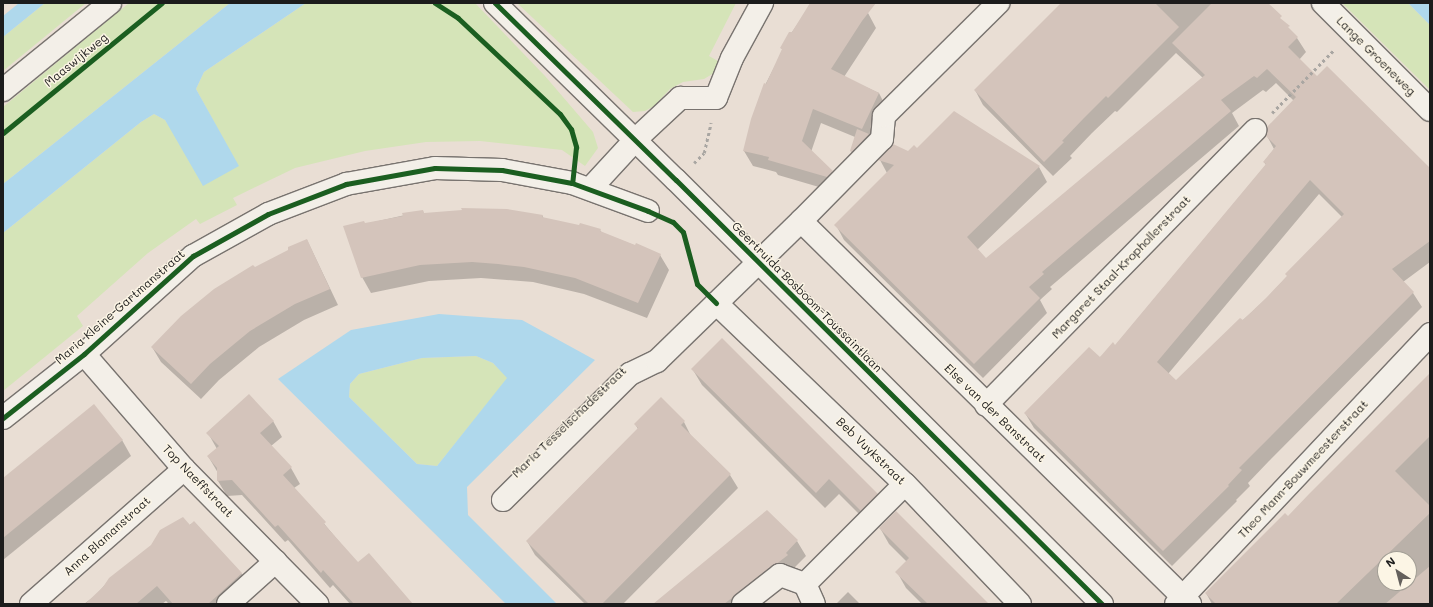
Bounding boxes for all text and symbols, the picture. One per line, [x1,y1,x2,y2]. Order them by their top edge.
street label: Lange Groeneweg [1333,13,1419,99]
street label: Maaswijkweg [41,30,111,90]
street label: Margaret Staal-Krophollerstraat [1049,192,1193,342]
street label: Geertruida Bosboom-Toussaintlaan [729,219,885,375]
street label: Maria Kleine-Gartmanstraat [52,247,188,367]
street label: Else van der Banstraat [941,361,1049,465]
street label: Maria Tesselschadestraat [509,363,629,481]
street label: Theo Mann-Bouwmeesterstraat [1235,397,1371,541]
street label: Beb Vuykstraat [833,414,909,488]
street label: Top Naeffstraat [160,442,236,520]
street label: Anna Blamanstraat [61,493,153,579]
north arrow [1377,551,1417,591]
text: N [1382,553,1398,570]

